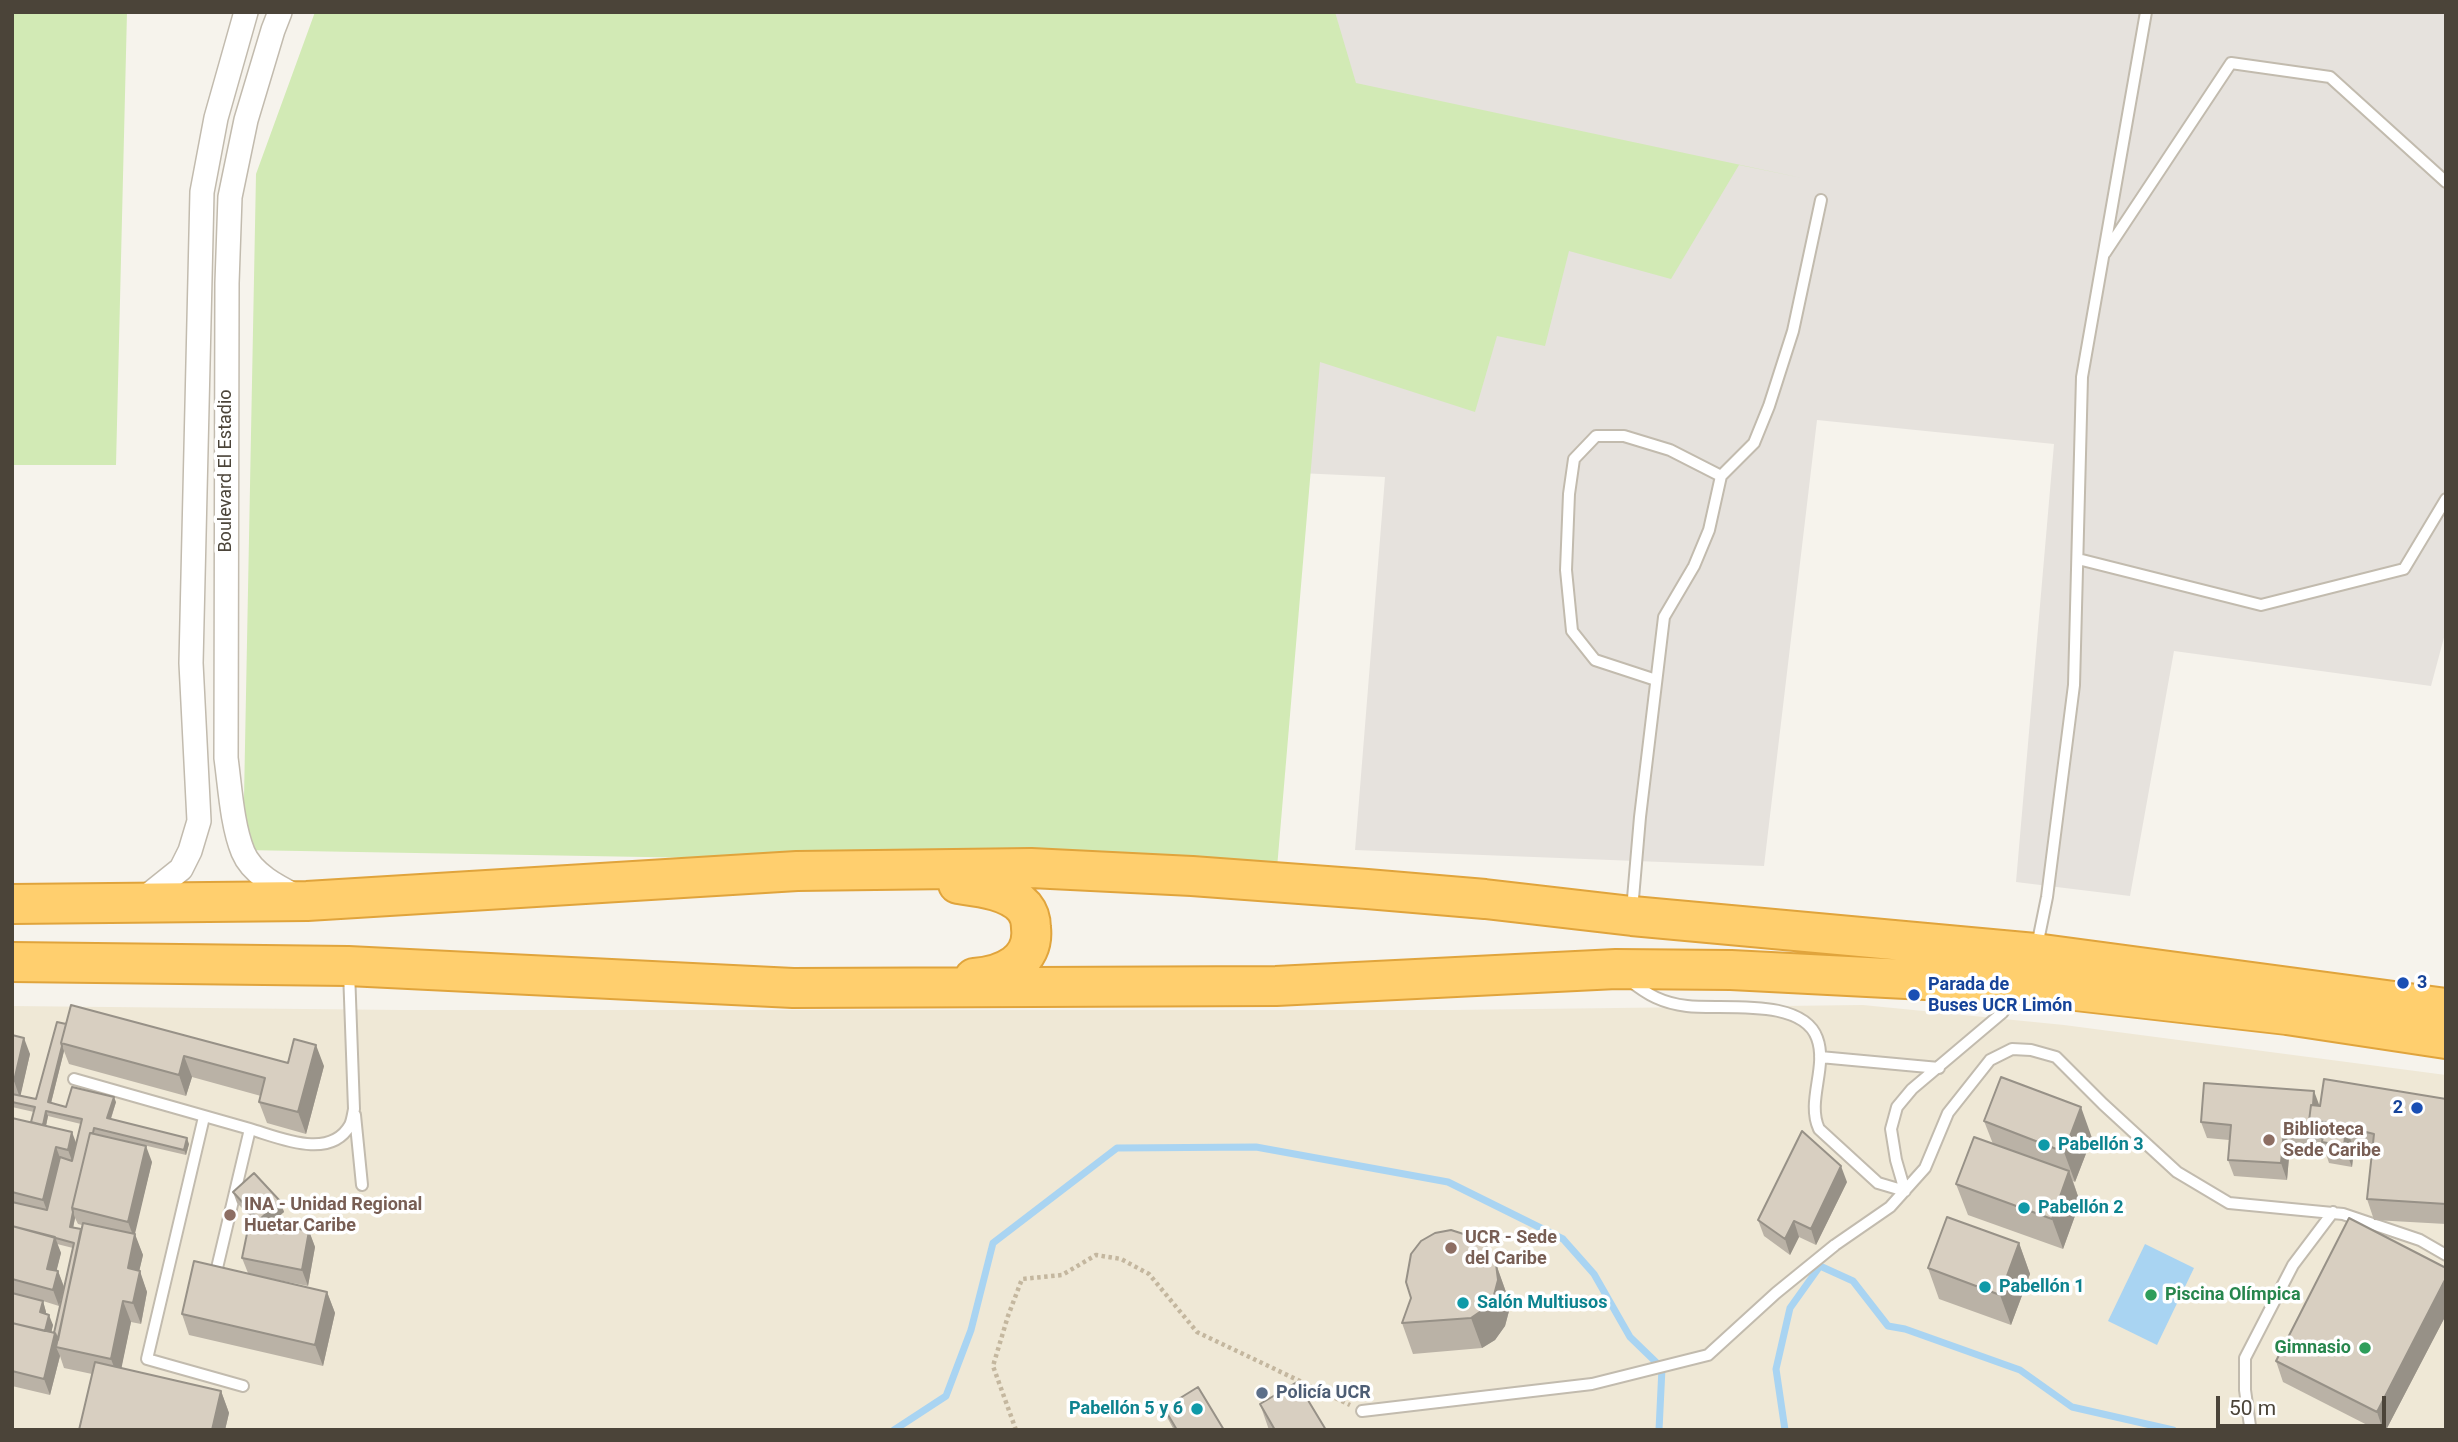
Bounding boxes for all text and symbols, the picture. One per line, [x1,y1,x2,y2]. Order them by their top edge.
street label: Boulevard El Estadio [215,389,237,553]
place label: 3 [2417,972,2427,994]
place label: Parada de Buses UCR Limón [1928,974,2072,1016]
marker: 3 [2395,975,2411,991]
marker: Parada de Buses UCR Limón [1906,987,1922,1003]
place label: 2 [2393,1097,2403,1119]
marker: 2 [2409,1100,2425,1116]
place label: Biblioteca Sede Caribe [2283,1119,2381,1162]
marker: Biblioteca Sede Caribe [2261,1132,2277,1148]
place label: Pabellón 3 [2058,1134,2144,1156]
marker: Pabellón 3 [2036,1137,2052,1153]
place label: INA - Unidad Regional Huetar Caribe [244,1194,422,1236]
place label: Pabellón 2 [2038,1197,2124,1219]
marker: Pabellón 2 [2016,1200,2032,1216]
marker: INA - Unidad Regional Huetar Caribe [222,1207,238,1223]
place label: UCR - Sede del Caribe [1465,1227,1557,1270]
marker: UCR - Sede del Caribe [1443,1240,1459,1256]
place label: Pabellón 1 [1999,1276,2085,1298]
marker: Pabellón 1 [1977,1279,1993,1295]
place label: Piscina Olímpica [2165,1284,2301,1306]
marker: Piscina Olímpica [2143,1287,2159,1303]
place label: Salón Multiusos [1477,1292,1607,1314]
marker: Salón Multiusos [1455,1295,1471,1311]
place label: Gimnasio [2274,1337,2351,1359]
marker: Gimnasio [2357,1340,2373,1356]
place label: Policía UCR [1276,1382,1371,1404]
scale bar [2220,1382,2390,1426]
marker: Policía UCR [1254,1385,1270,1401]
text: 50 m [2229,1396,2276,1420]
place label: Pabellón 5 y 6 [1069,1398,1183,1420]
marker: Pabellón 5 y 6 [1189,1401,1205,1417]

